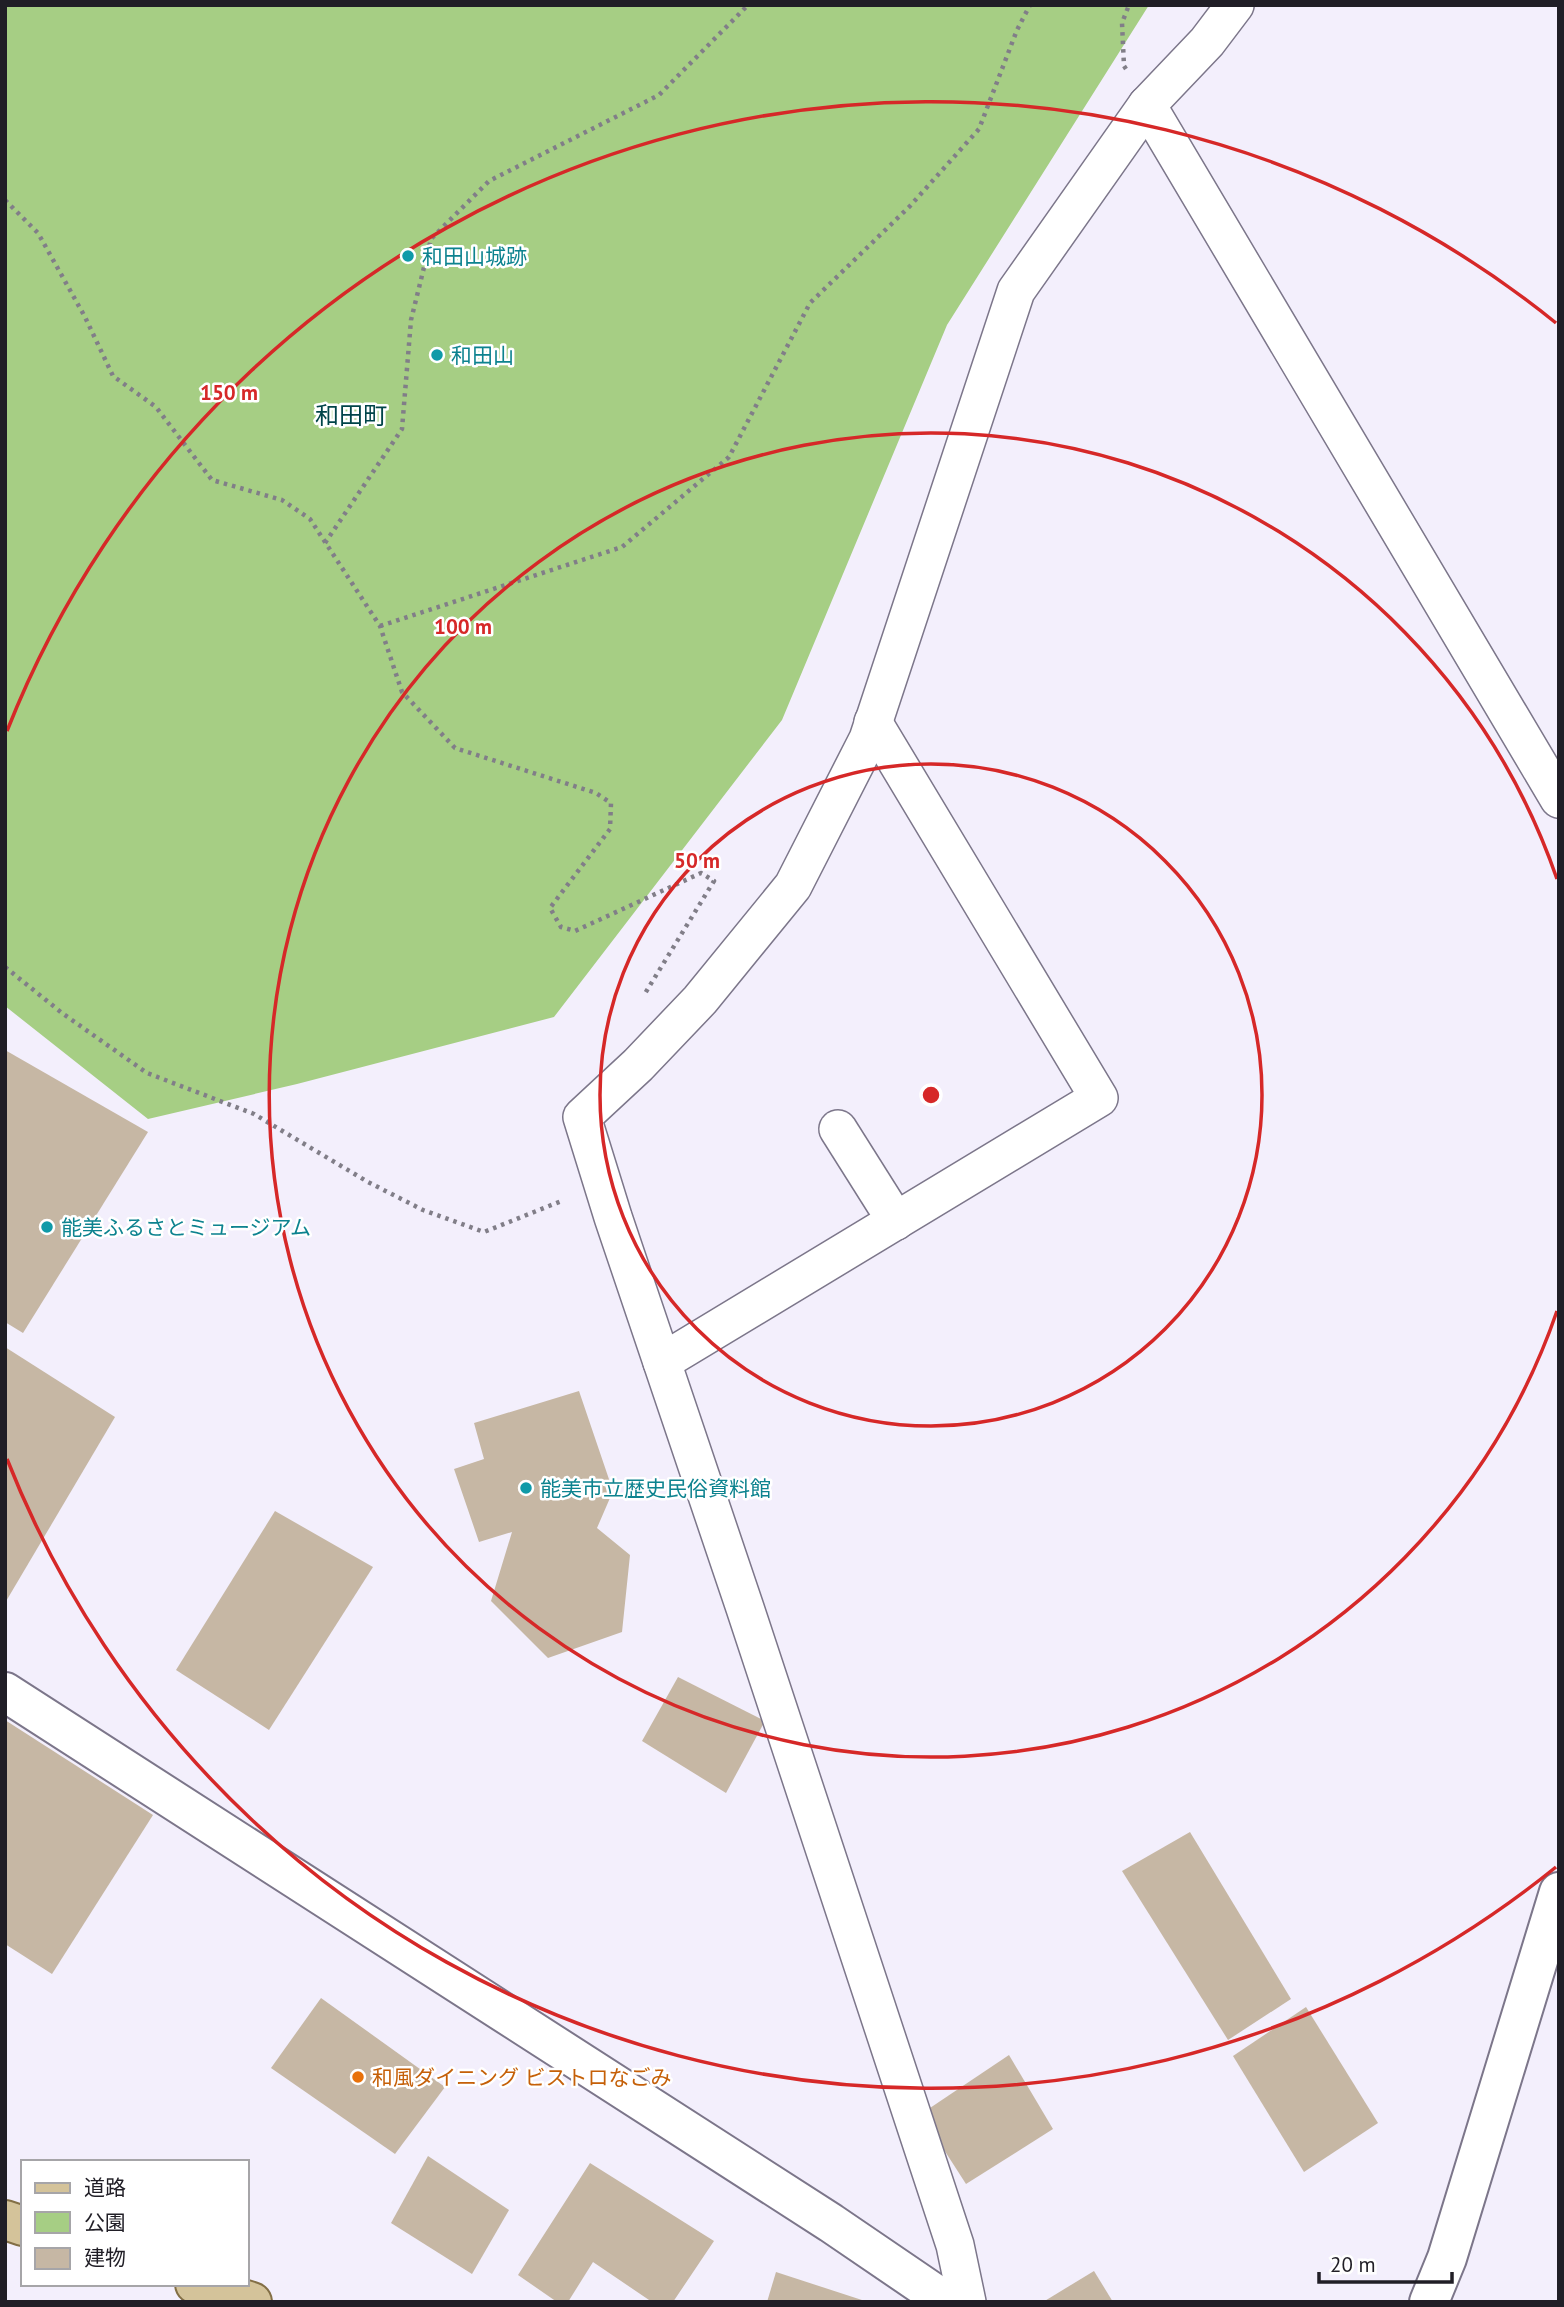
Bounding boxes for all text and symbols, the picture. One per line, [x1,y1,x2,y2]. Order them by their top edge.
place label: 和田山城跡 [422,243,527,270]
marker: 和田山城跡 [400,248,416,264]
place label: 和田山 [451,342,514,369]
marker: 和田山 [429,347,445,363]
text: 150 m [200,379,258,406]
district label: 和田町 [315,400,387,431]
text: 100 m [434,613,492,640]
text: 50 m [674,847,720,874]
centre of rings [919,1083,943,1107]
place label: 能美ふるさとミュージアム [61,1214,311,1241]
marker: 能美ふるさとミュージアム [39,1219,55,1235]
place label: 能美市立歴史民俗資料館 [540,1475,771,1502]
marker: 能美市立歴史民俗資料館 [518,1480,534,1496]
place label: 和風ダイニング ビストロなごみ [372,2064,672,2091]
marker: 和風ダイニング ビストロなごみ [350,2069,366,2085]
legend [21,2160,248,2286]
text: 道路 [84,2174,126,2201]
text: 公園 [84,2209,126,2236]
scale bar [1319,2240,1452,2284]
text: 建物 [84,2244,126,2271]
text: 20 m [1330,2251,1376,2278]

